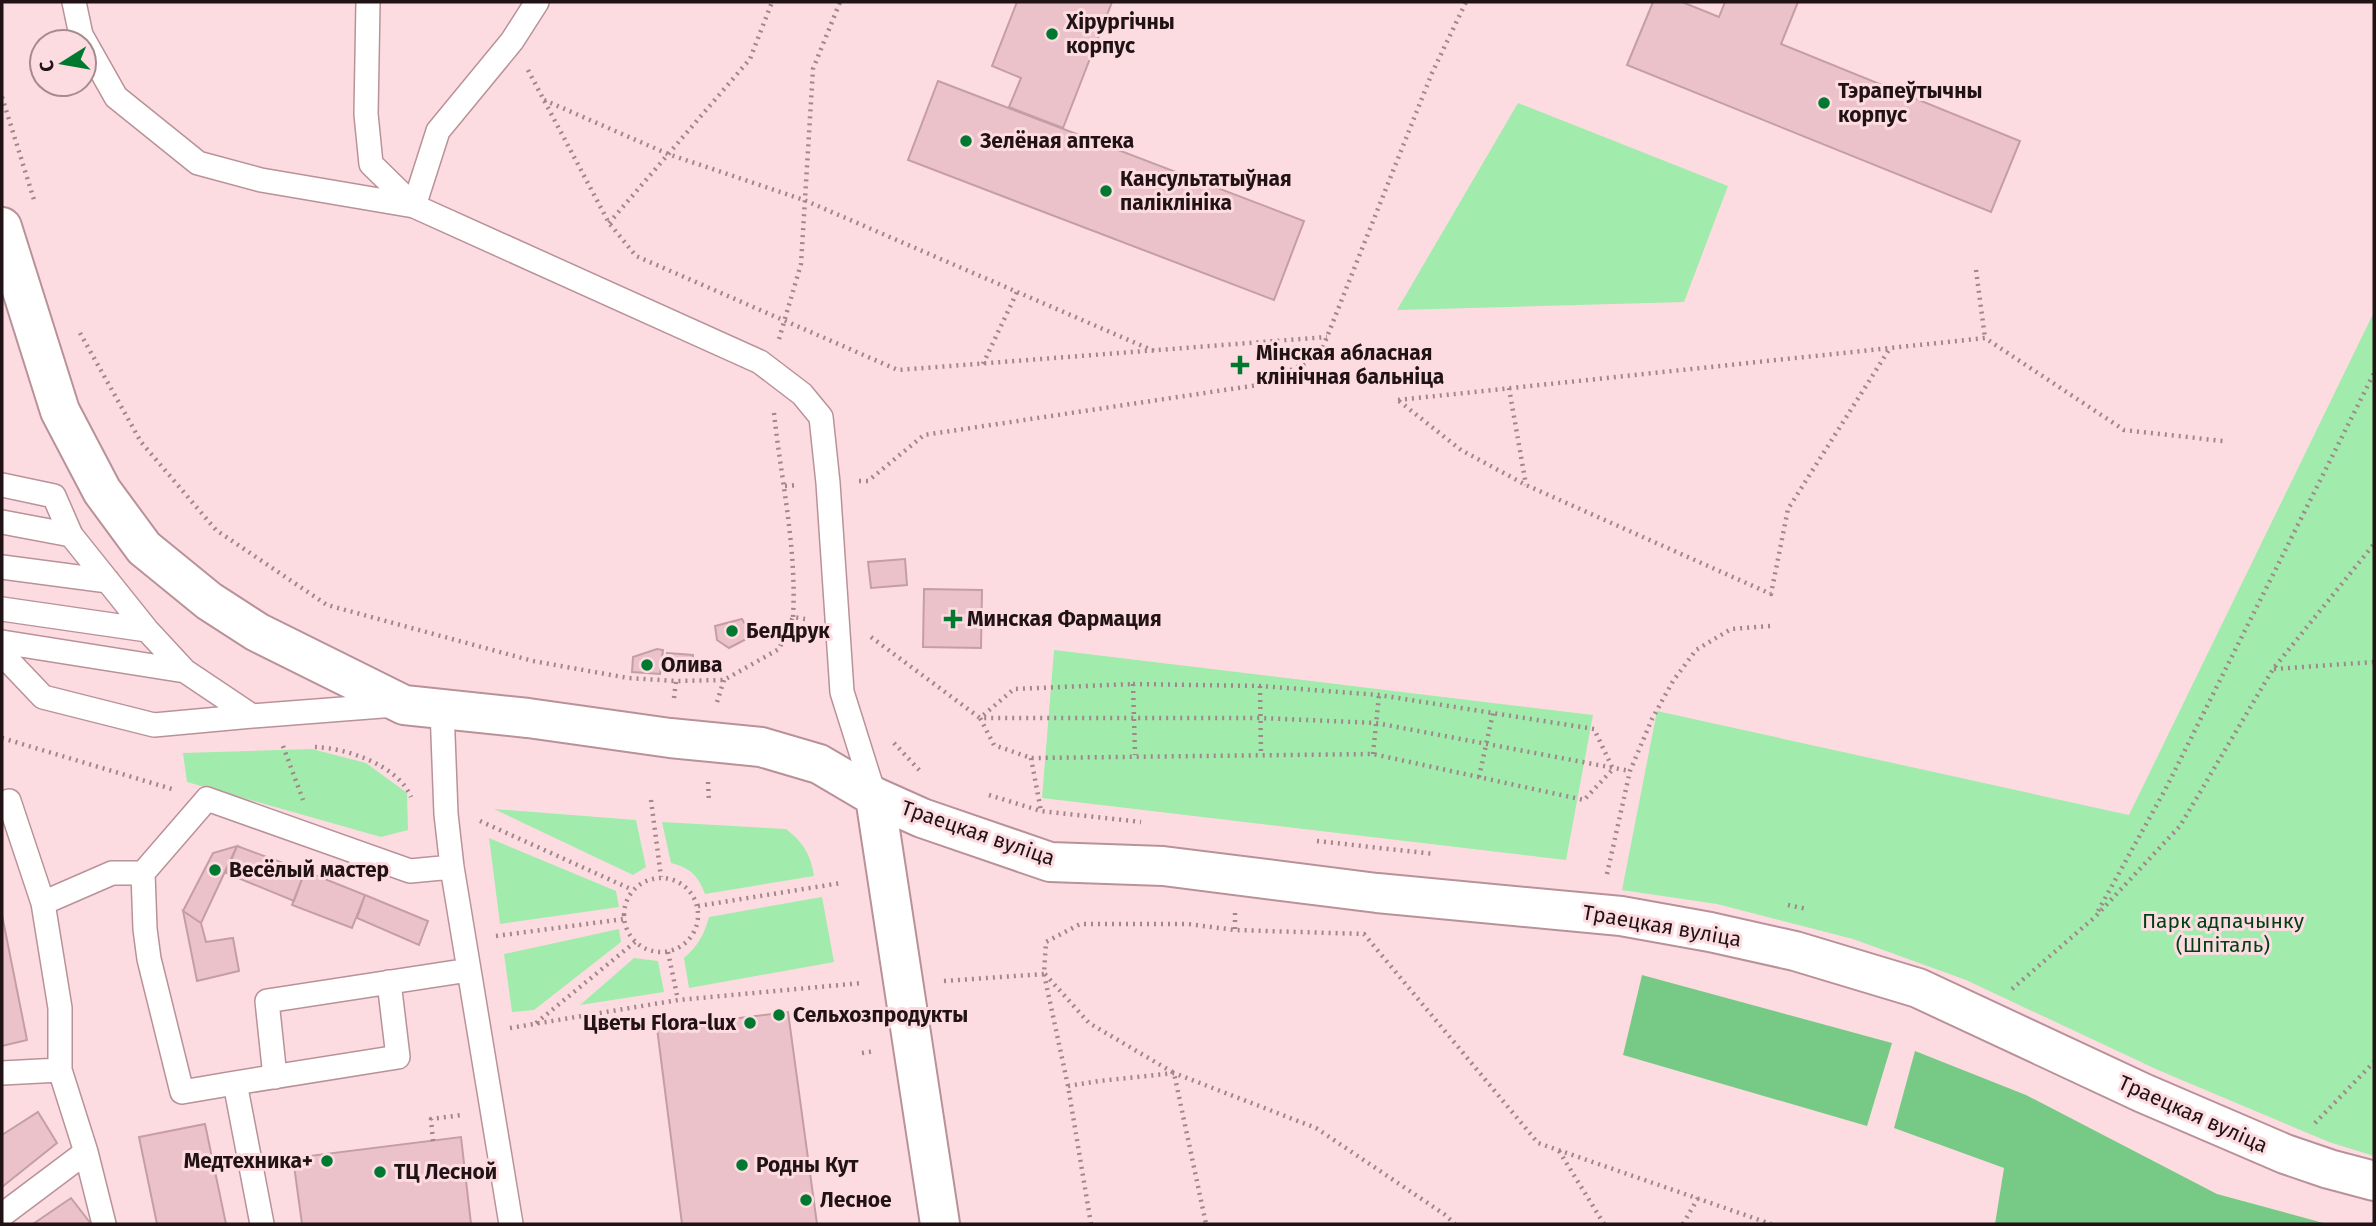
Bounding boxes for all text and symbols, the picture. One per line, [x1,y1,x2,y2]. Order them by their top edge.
place label: Хірургічны корпус [1065,9,1175,59]
marker: Хірургічны корпус [1044,26,1060,42]
north arrow [28,28,98,98]
text: С [34,59,59,74]
place label: Тэрапеўтычны корпус [1838,78,1982,128]
marker: Тэрапеўтычны корпус [1816,95,1832,111]
place label: Зелёная аптека [979,128,1134,154]
marker: Зелёная аптека [958,133,974,149]
place label: Кансультатыўная паліклініка [1120,166,1292,216]
marker: Кансультатыўная паліклініка [1098,183,1114,199]
place label: Мінская абласная клінічная бальніца [1256,340,1444,390]
marker: Мінская абласная клінічная бальніца [1230,355,1250,375]
place label: Минская Фармация [967,606,1162,632]
marker: Минская Фармация [945,611,961,627]
place label: БелДрук [746,618,830,644]
marker: БелДрук [724,623,740,639]
place label: Олива [661,652,723,678]
marker: Олива [639,657,655,673]
street label: Траецкая вуліца [898,795,1058,871]
place label: Весёлый мастер [229,857,389,883]
marker: Весёлый мастер [207,862,223,878]
street label: Траецкая вуліца [1581,899,1743,953]
park label: Парк адпачынку (Шпіталь) [2142,908,2305,958]
place label: Сельхозпродукты [793,1002,968,1028]
marker: Сельхозпродукты [771,1007,787,1023]
place label: Цветы Flora-lux [583,1010,736,1036]
marker: Цветы Flora-lux [742,1015,758,1031]
street label: Траецкая вуліца [2114,1069,2272,1159]
place label: Медтехника+ [184,1148,313,1174]
place label: Родны Кут [756,1152,860,1178]
marker: Медтехника+ [319,1153,335,1169]
marker: Родны Кут [734,1157,750,1173]
place label: ТЦ Лесной [394,1159,497,1185]
marker: ТЦ Лесной [372,1164,388,1180]
place label: Лесное [820,1187,892,1213]
marker: Лесное [798,1192,814,1208]

